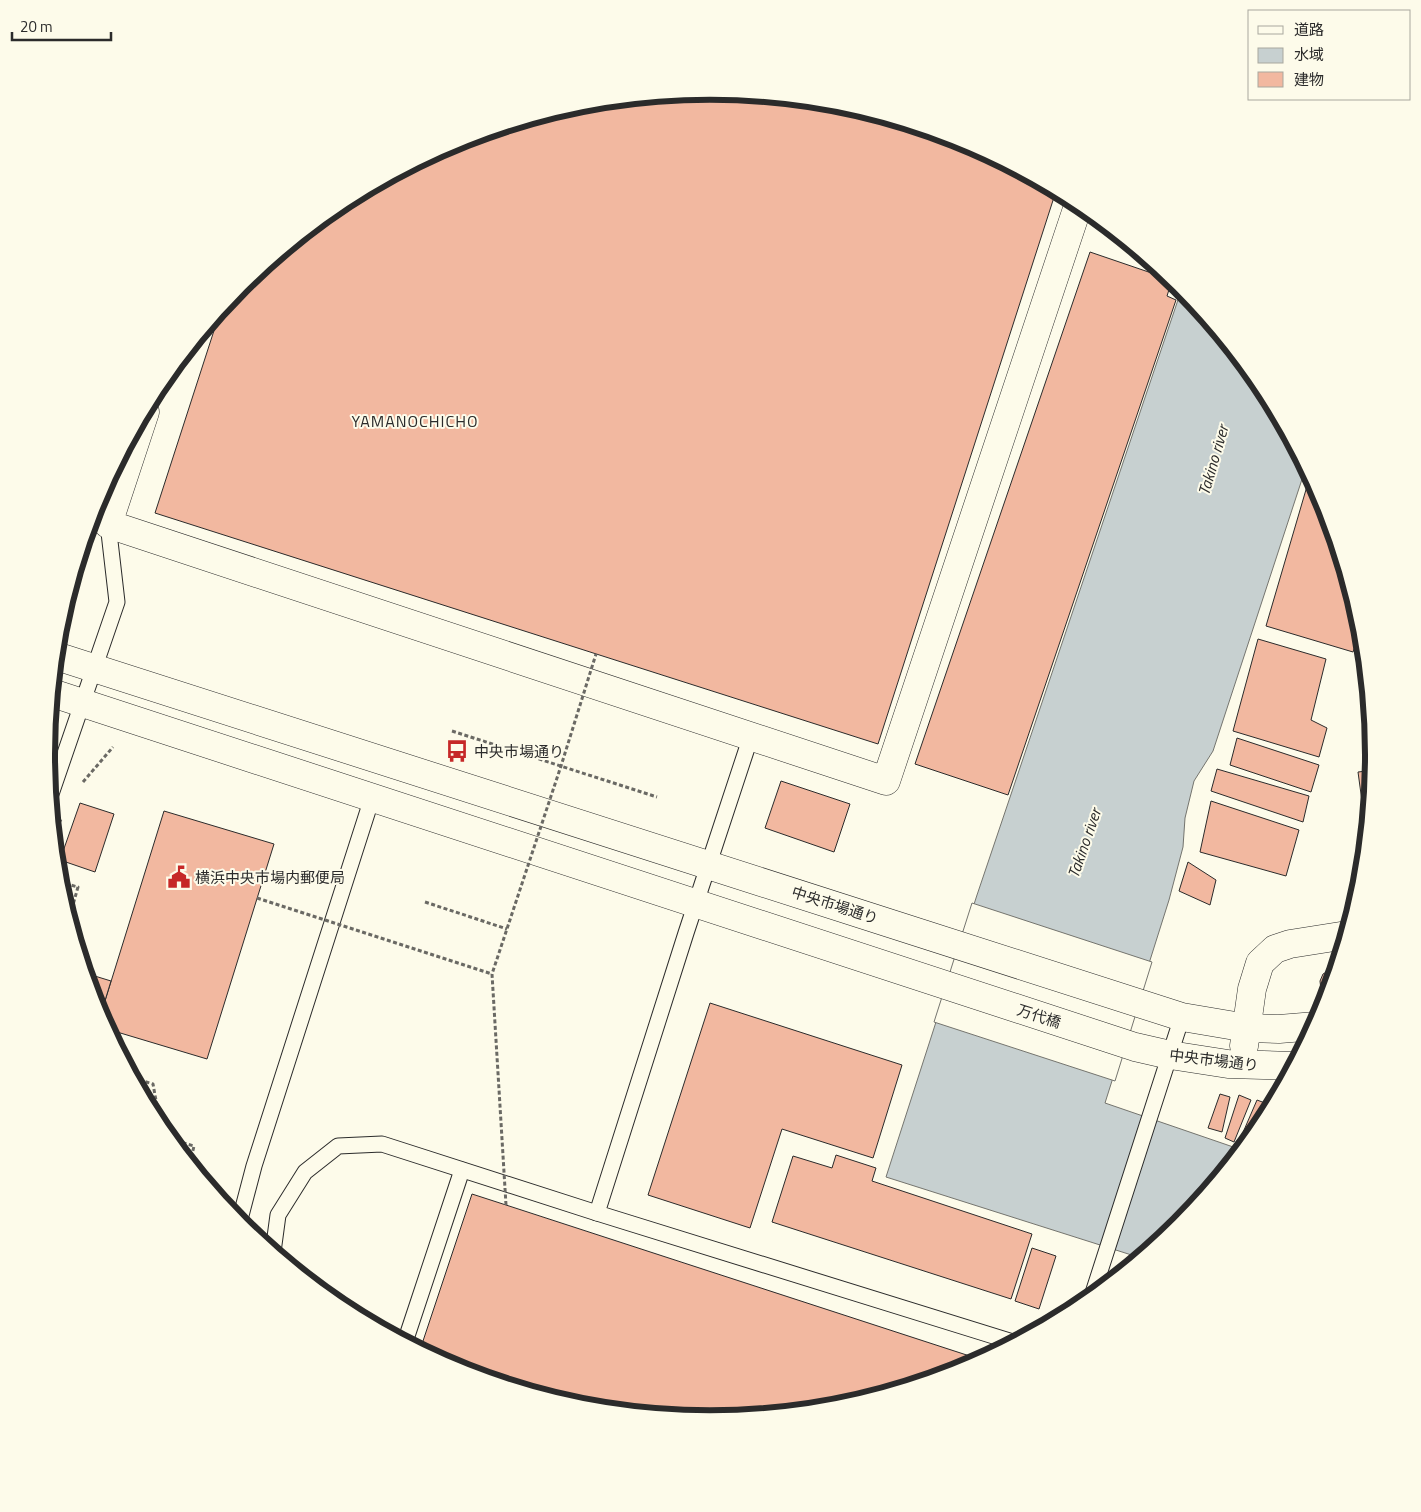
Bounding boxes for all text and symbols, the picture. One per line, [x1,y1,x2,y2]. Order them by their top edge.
scale bar [12,10,111,42]
legend [1248,10,1411,100]
text: 20 m [20,15,53,38]
text: 道路 [1294,18,1324,41]
text: 水域 [1294,43,1324,66]
text: 建物 [1294,68,1324,91]
district label: YAMANOCHICHO [351,409,479,433]
water label: Takino river [1192,420,1235,498]
bus stop icon: 中央市場通り [444,738,470,764]
place label: 中央市場通り [474,740,564,763]
water label: Takino river [1061,803,1108,881]
public building icon: 横浜中央市場内郵便局 [166,864,192,890]
place label: 横浜中央市場内郵便局 [195,866,345,889]
street label: 中央市場通り [789,880,881,930]
street label: 万代橋 [1014,998,1064,1034]
street label: 中央市場通り [1168,1043,1260,1077]

